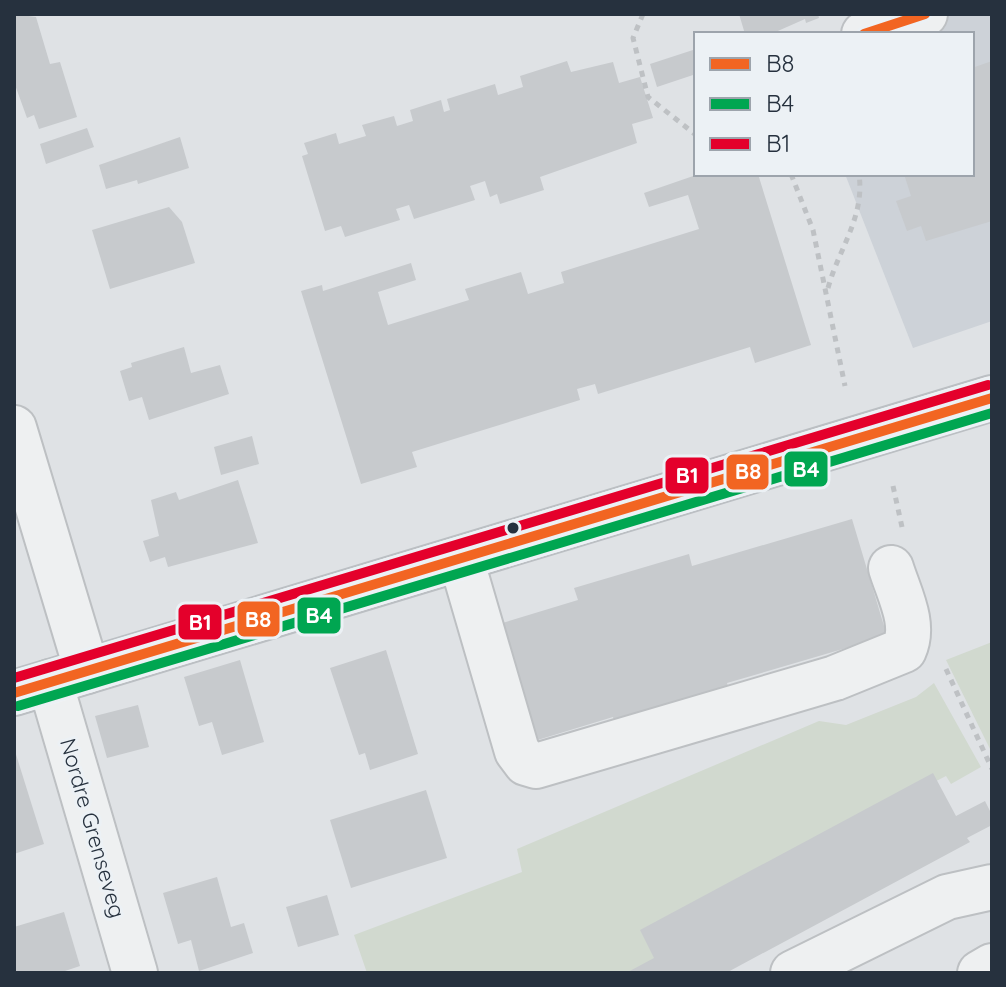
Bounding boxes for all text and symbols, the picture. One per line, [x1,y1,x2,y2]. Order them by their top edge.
legend [694,32,974,176]
text: B8 [766,48,795,78]
text: B4 [766,88,794,118]
text: B1 [766,128,791,158]
line badge: B4 [783,450,829,488]
line badge: B8 [725,453,770,491]
text: B4 [792,455,820,483]
line badge: B1 [664,456,710,495]
text: B8 [735,457,761,485]
text: B1 [676,461,698,489]
unlabelled marker [505,520,521,536]
line badge: B4 [296,596,342,635]
line badge: B8 [236,600,281,638]
text: B4 [305,601,333,629]
line badge: B1 [177,603,223,641]
text: B8 [245,605,271,633]
text: B1 [189,608,211,636]
street label: Nordre Grenseveg [54,735,132,921]

